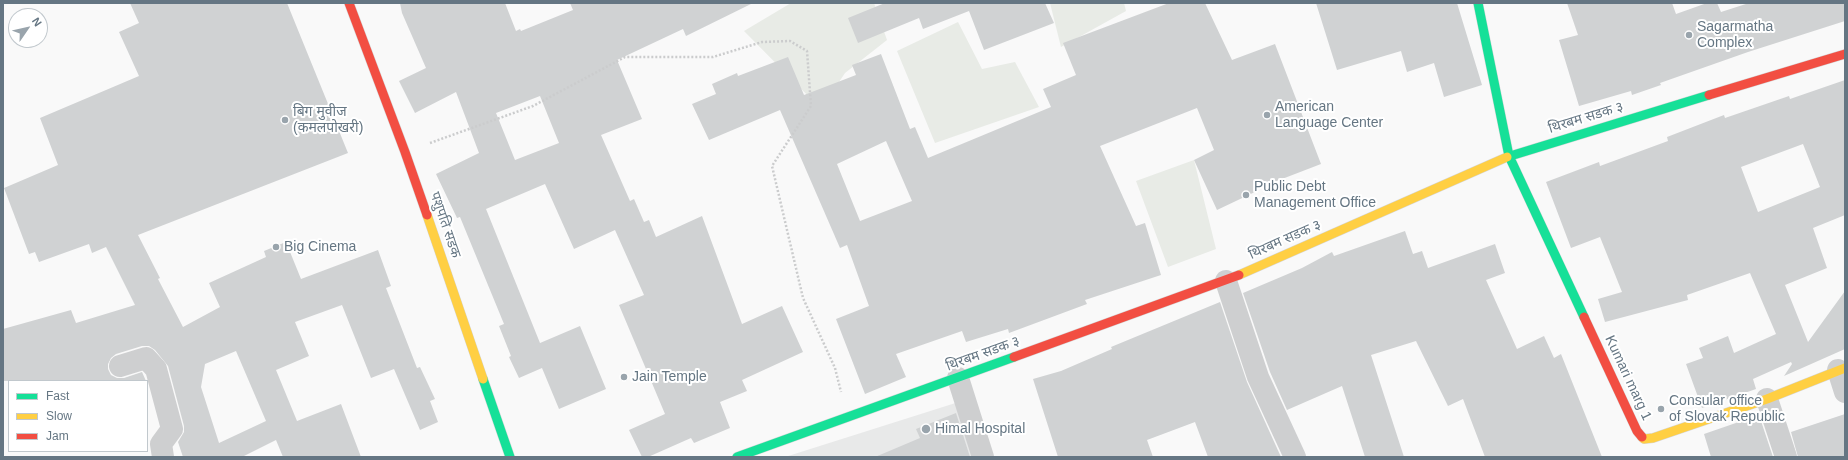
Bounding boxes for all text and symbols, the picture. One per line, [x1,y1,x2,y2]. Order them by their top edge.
north arrow [8,8,48,48]
text: N [30,15,44,28]
place label: Sagarmatha Complex [1697,19,1773,52]
marker: Sagarmatha Complex [1684,30,1694,40]
place label: American Language Center [1275,99,1383,132]
street label: थिरबम सडक ३ [1547,99,1625,137]
place label: बिग मुवीज (कमलपोखरी) [293,104,363,136]
marker: American Language Center [1262,110,1272,120]
marker: बिग मुवीज (कमलपोखरी) [280,115,290,125]
place label: Public Debt Management Office [1254,179,1376,212]
street label: पशुपति सडक [426,190,464,260]
marker: Public Debt Management Office [1241,190,1251,200]
street label: थिरबम सडक ३ [1246,217,1324,263]
place label: Big Cinema [284,239,356,255]
marker: Big Cinema [271,242,281,252]
street label: थिरबम सडक ३ [944,333,1022,375]
street label: Kumari marg 1 [1601,333,1655,423]
place label: Jain Temple [632,369,707,385]
marker: Jain Temple [619,372,629,382]
legend [8,380,148,452]
text: Fast [46,389,69,403]
place label: Consular office of Slovak Republic [1669,393,1785,426]
marker: Consular office of Slovak Republic [1656,404,1666,414]
text: Slow [46,409,72,423]
place label: Himal Hospital [935,421,1025,437]
marker: Himal Hospital [920,423,932,435]
text: Jam [46,429,69,443]

